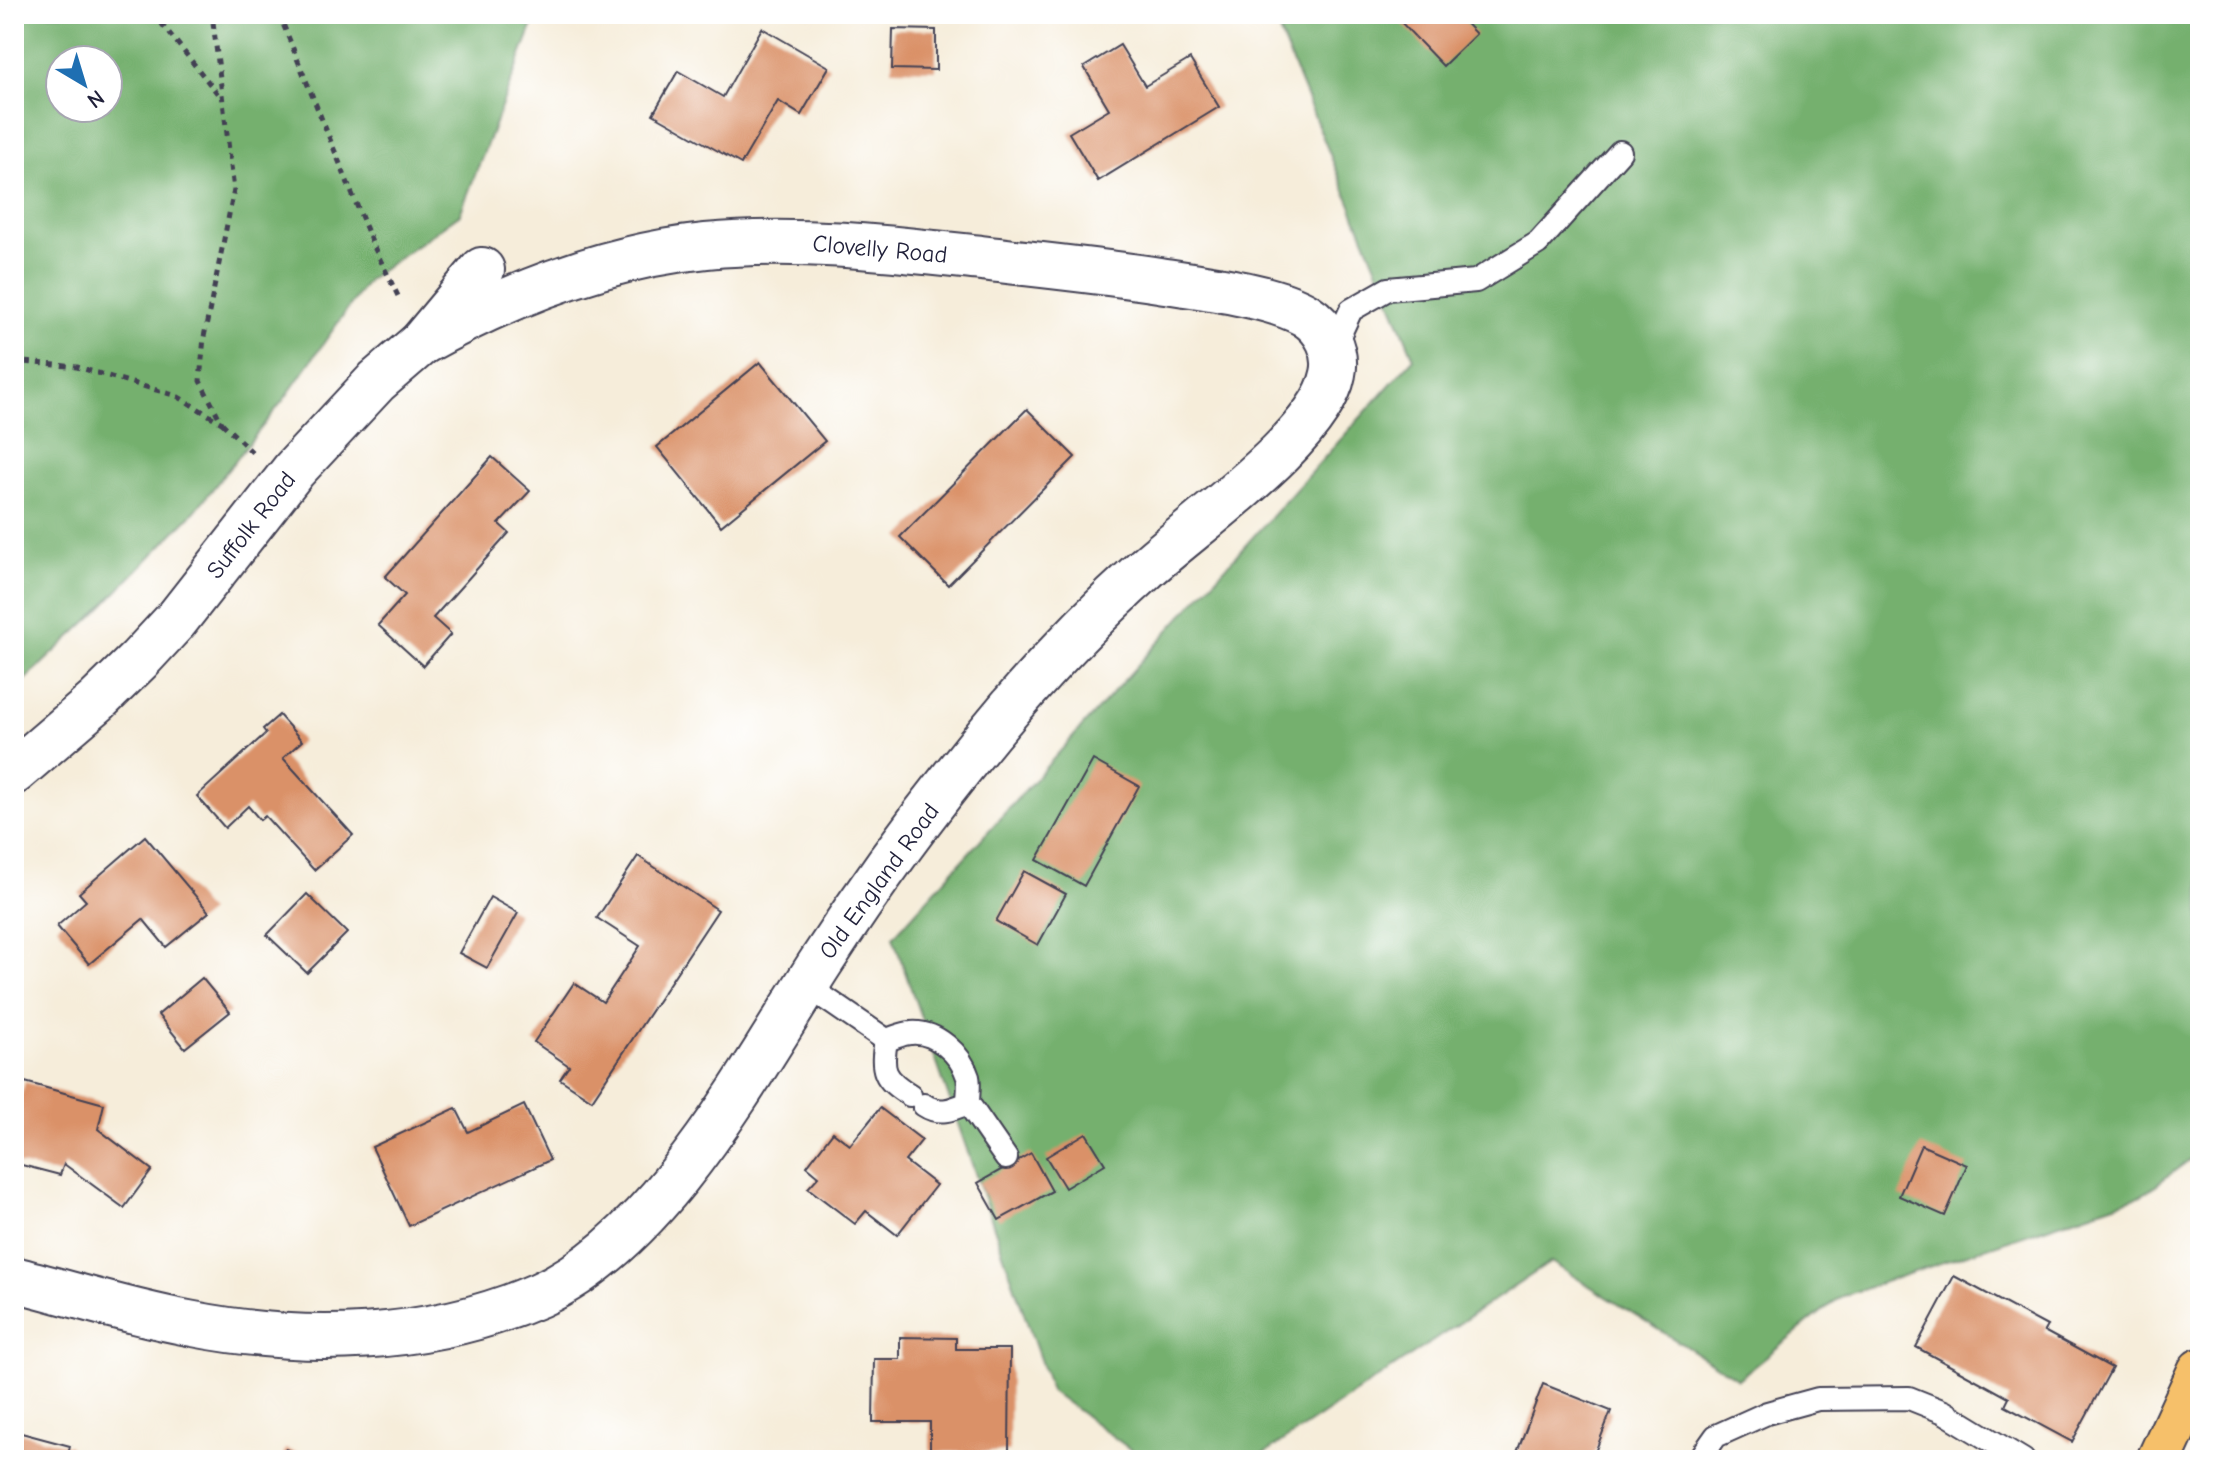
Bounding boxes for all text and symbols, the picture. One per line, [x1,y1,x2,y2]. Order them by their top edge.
north arrow [44,44,124,124]
text: N [82,84,109,114]
street label: Clovelly Road [811,229,949,269]
street label: Suffolk Road [201,466,301,584]
street label: Old England Road [813,798,945,964]

